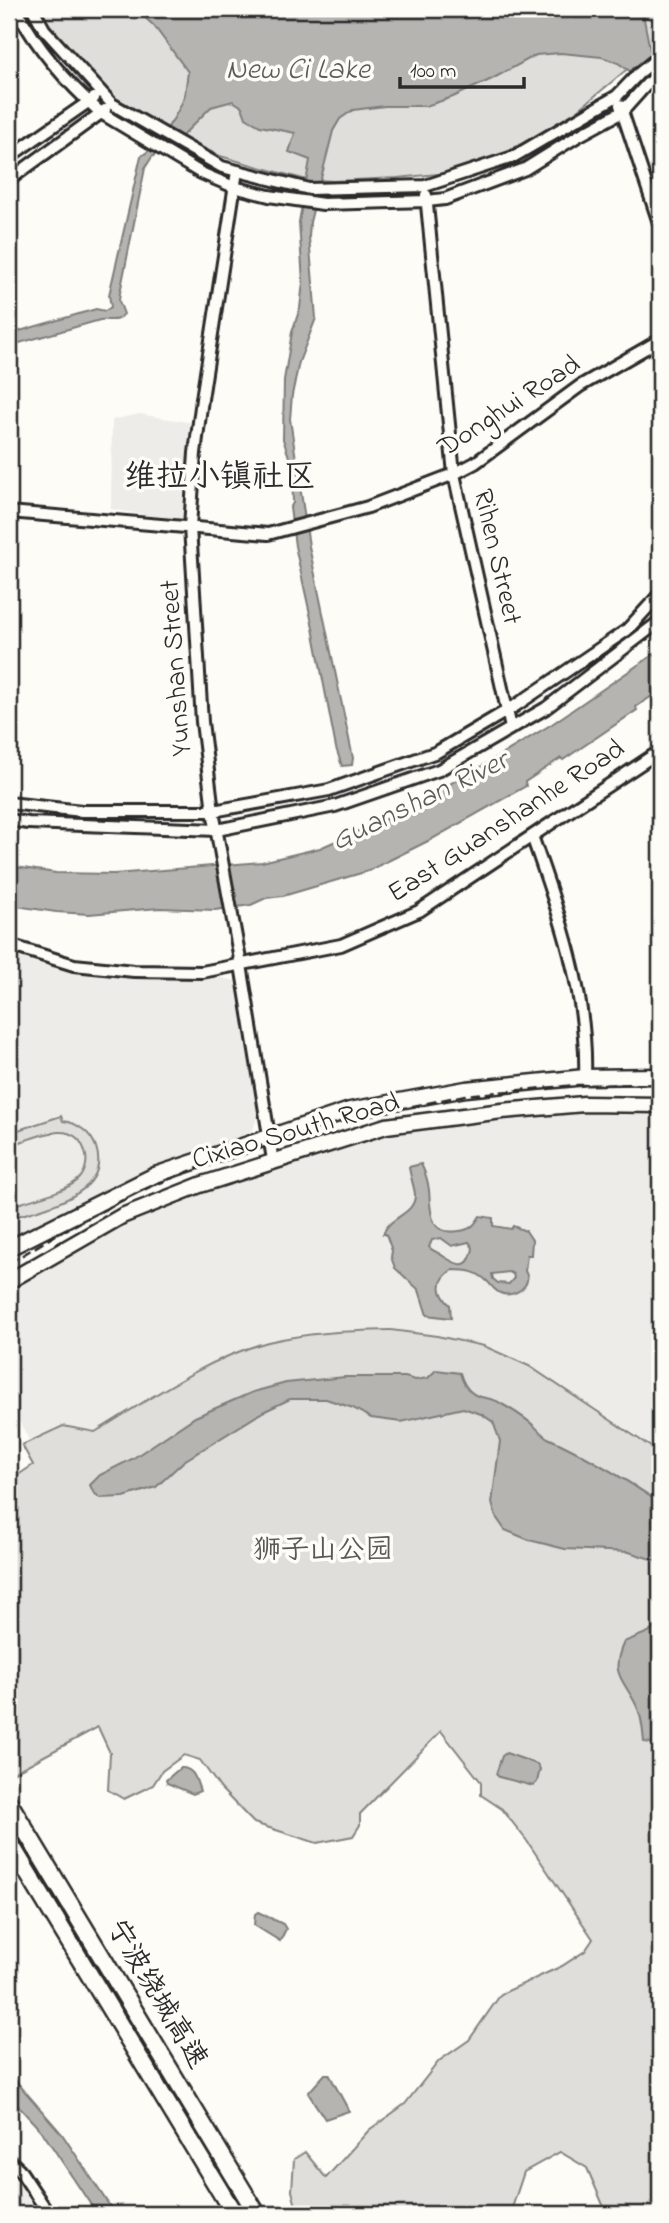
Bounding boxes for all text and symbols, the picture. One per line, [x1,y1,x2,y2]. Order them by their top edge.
scale bar [400,46,524,90]
water label: New Ci Lake [226,49,372,93]
text: 100 m [410,57,456,87]
street label: Donghui Road [430,345,590,469]
district label: 维拉小镇社区 [124,455,316,502]
street label: Rihen Street [461,485,531,629]
street label: Yunshan Street [150,578,204,758]
street label: East Guanshanhe Road [380,730,634,914]
water label: Guanshan River [324,739,519,864]
street label: Cixiao South Road [188,1083,405,1181]
park label: 狮子山公园 [253,1531,393,1572]
street label: 宁波绕城高速 [95,1912,217,2078]

